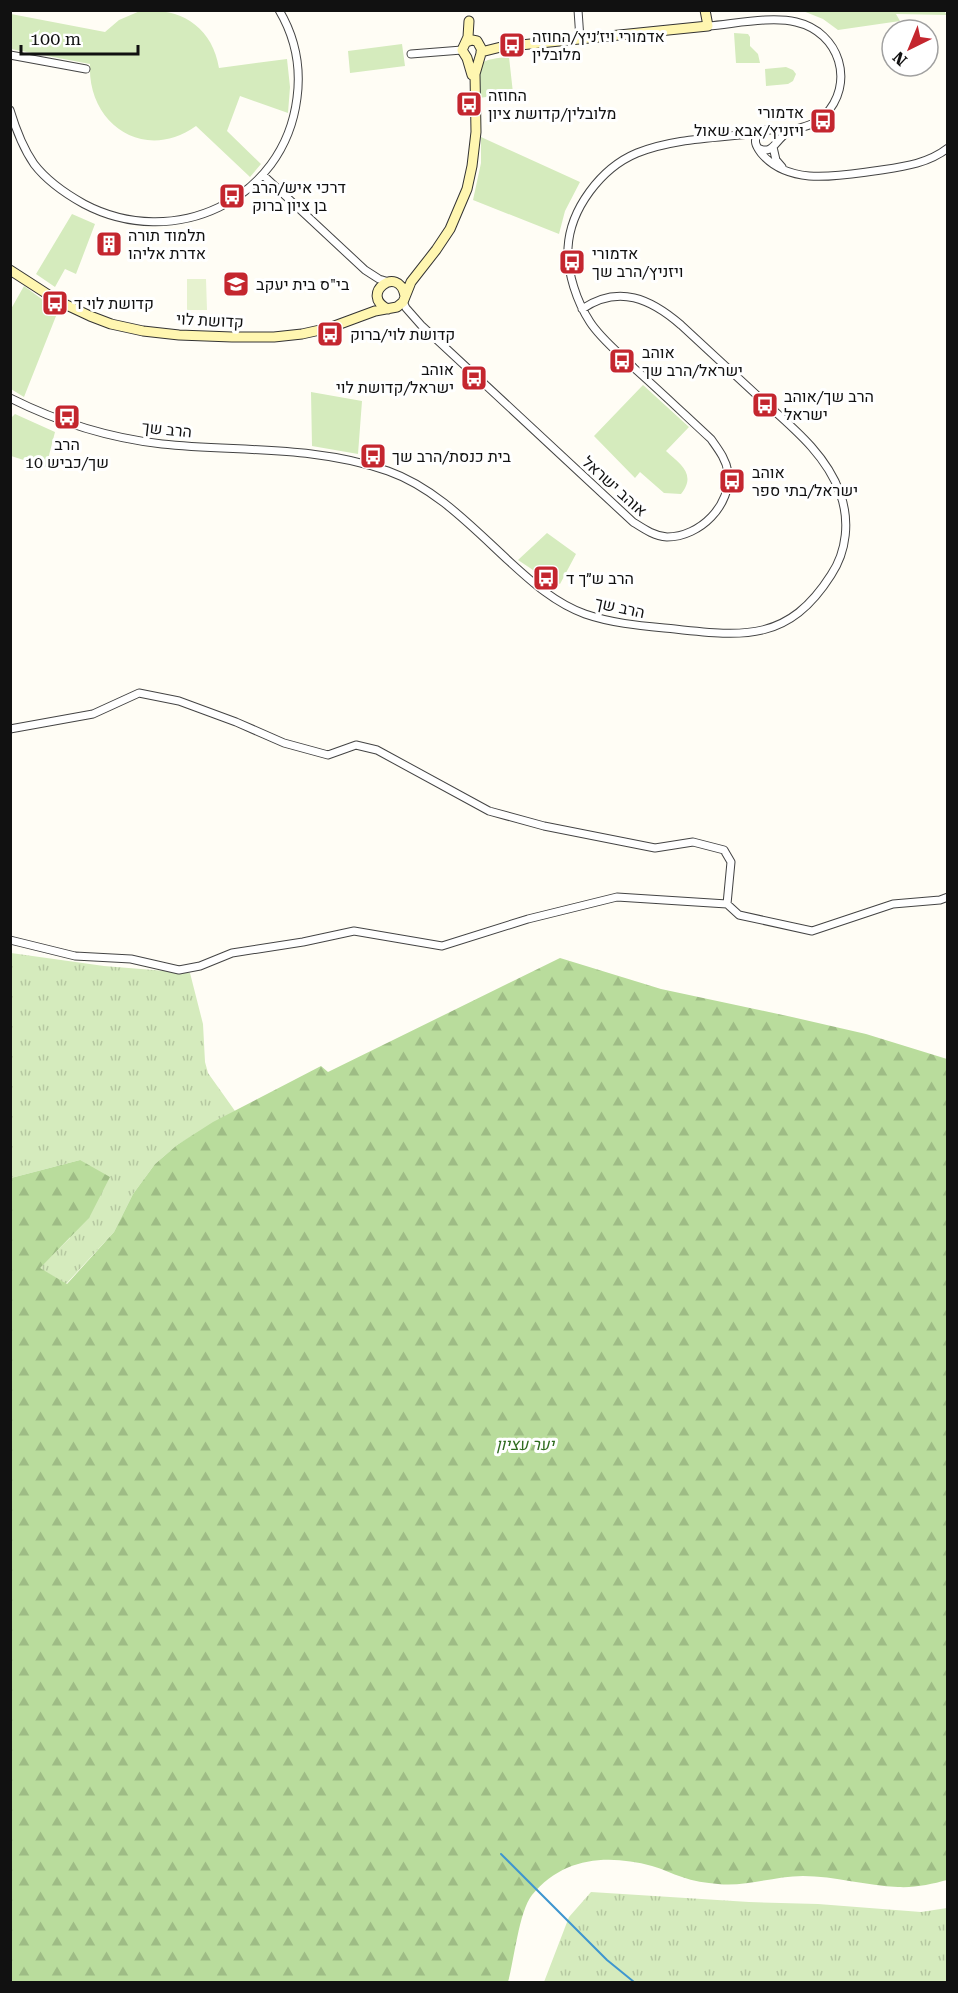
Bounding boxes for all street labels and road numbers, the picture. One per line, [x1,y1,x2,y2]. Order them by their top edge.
street label: קדושת לוי [176,309,244,332]
street label: הרב שך [141,417,193,442]
street label: אוהב ישראל [578,452,651,520]
street label: הרב שך [593,593,647,622]

